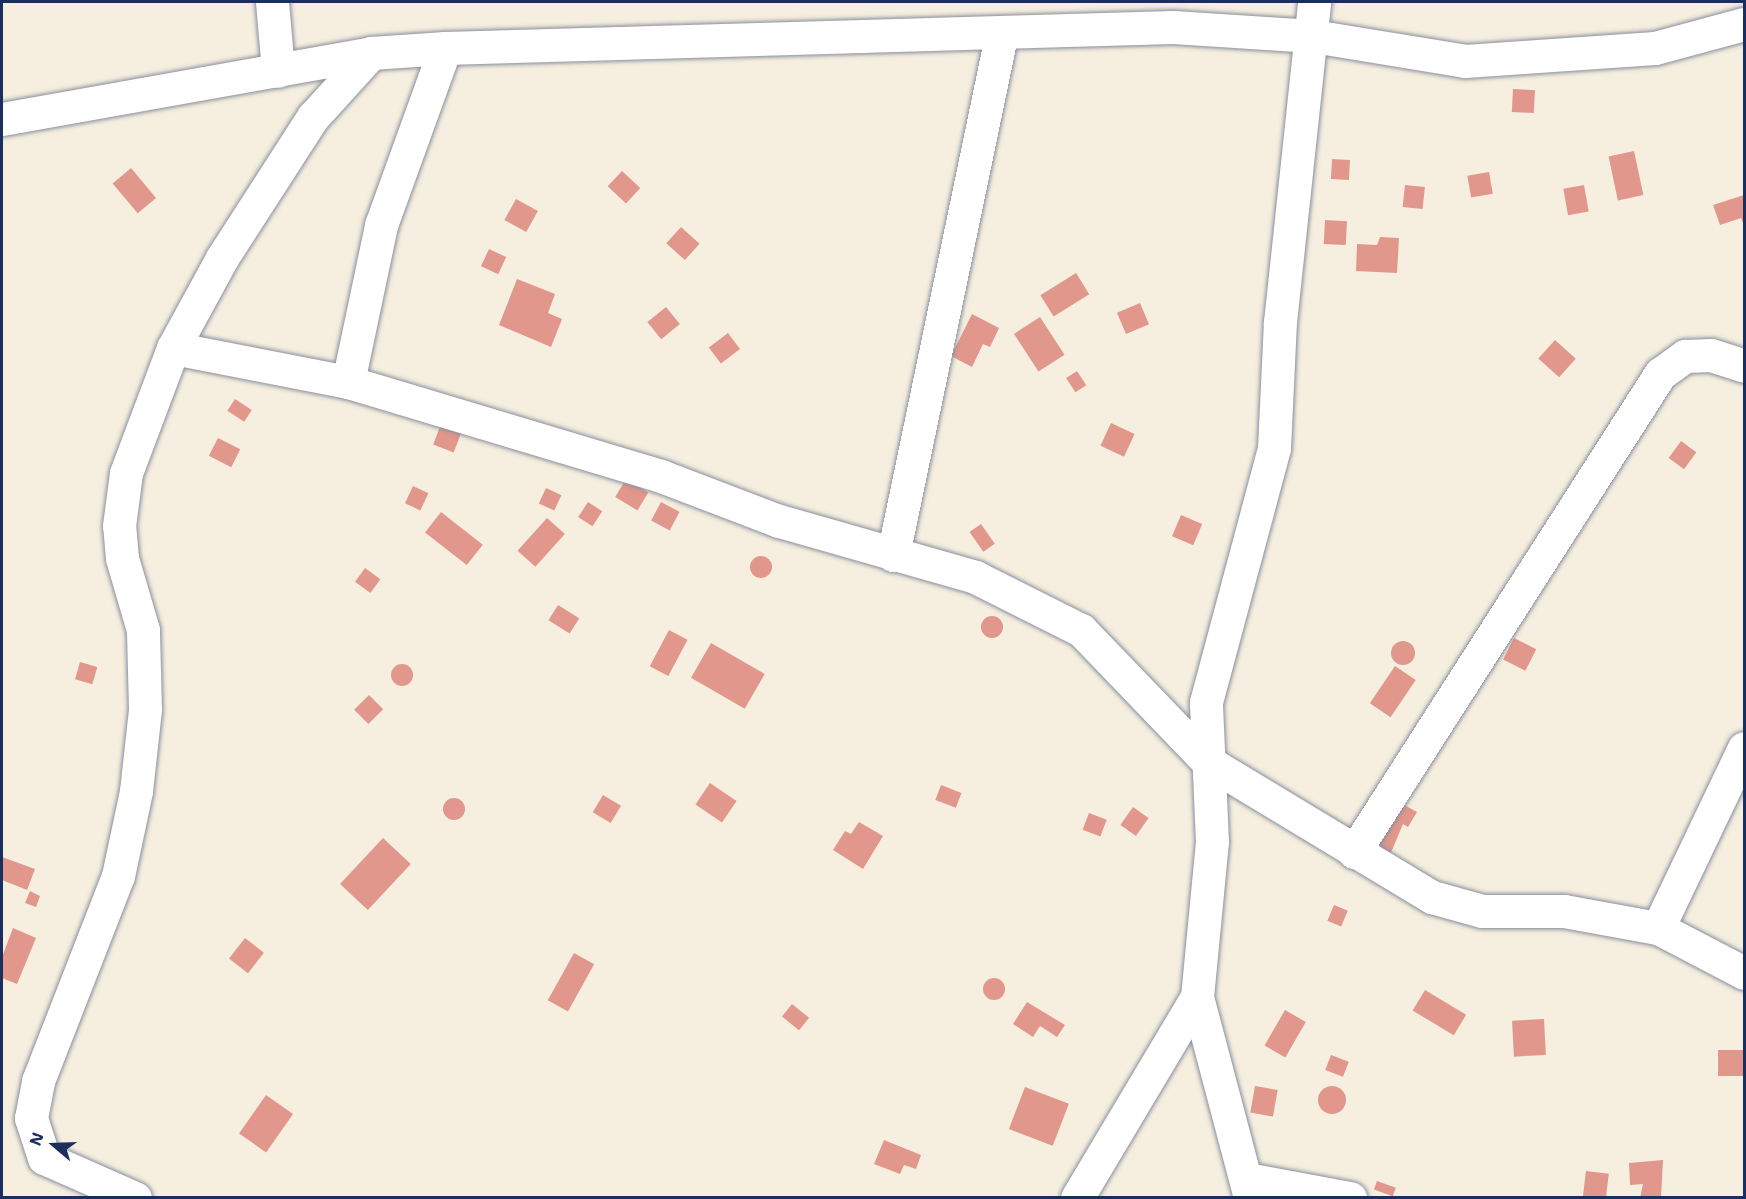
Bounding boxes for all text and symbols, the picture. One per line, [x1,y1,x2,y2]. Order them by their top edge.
north arrow [24,1115,84,1175]
text: N [25,1130,49,1148]

